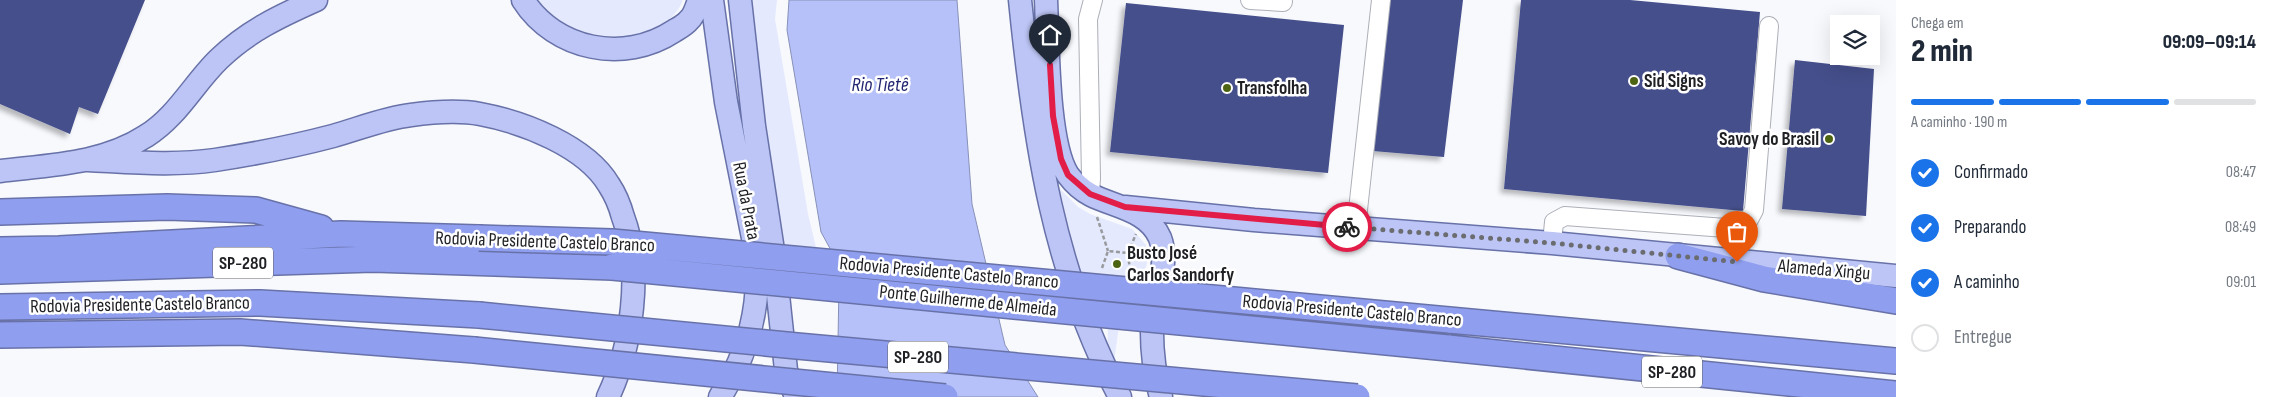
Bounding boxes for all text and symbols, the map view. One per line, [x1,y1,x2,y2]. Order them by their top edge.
pin [1029,14,1071,65]
text: Chega em [1911,14,1964,33]
map controls [1830,15,1880,65]
button: layers [1830,15,1880,65]
icon: home [1036,21,1064,49]
text: 09:09–09:14 [2163,31,2256,54]
text: 2 min [1911,32,1973,71]
place label: Sid Signs [1644,70,1704,93]
water label: Rio Tietê [852,73,909,97]
marker: Sid Signs [1628,75,1640,87]
place label: Transfolha [1237,77,1307,100]
marker: Transfolha [1221,82,1233,94]
text: A caminho · 190 m [1911,113,2007,132]
place label: Savoy do Brasil [1719,128,1819,151]
marker: Savoy do Brasil [1823,133,1835,145]
icon: check [1911,159,1939,187]
street label: Rua da Prata [727,160,765,242]
text: Confirmado [1954,161,2028,184]
text: 08:47 [2226,163,2256,182]
courier [1322,202,1372,252]
pin [1716,211,1758,262]
icon: bike [1333,213,1361,241]
icon: check [1911,214,1939,242]
text: Preparando [1954,216,2026,239]
icon: bag [1723,218,1751,246]
text: 08:49 [2225,218,2256,237]
street label: Rodovia Presidente Castelo Branco [435,227,655,257]
place label: Busto José Carlos Sandorfy [1127,242,1234,287]
road number: SP-280 [213,248,273,278]
street label: Rodovia Presidente Castelo Branco [839,252,1059,294]
street label: Alameda Xingu [1776,254,1871,285]
marker: Busto José Carlos Sandorfy [1111,258,1123,270]
icon: check [1911,269,1939,297]
text: A caminho [1954,271,2020,294]
text: 09:01 [2226,273,2256,292]
street label: Ponte Guilherme de Almeida [878,280,1058,322]
street label: Rodovia Presidente Castelo Branco [1242,290,1462,332]
street label: Rodovia Presidente Castelo Branco [30,292,250,318]
text: Entregue [1954,326,2012,349]
road number: SP-280 [888,342,948,372]
road number: SP-280 [1642,357,1702,388]

